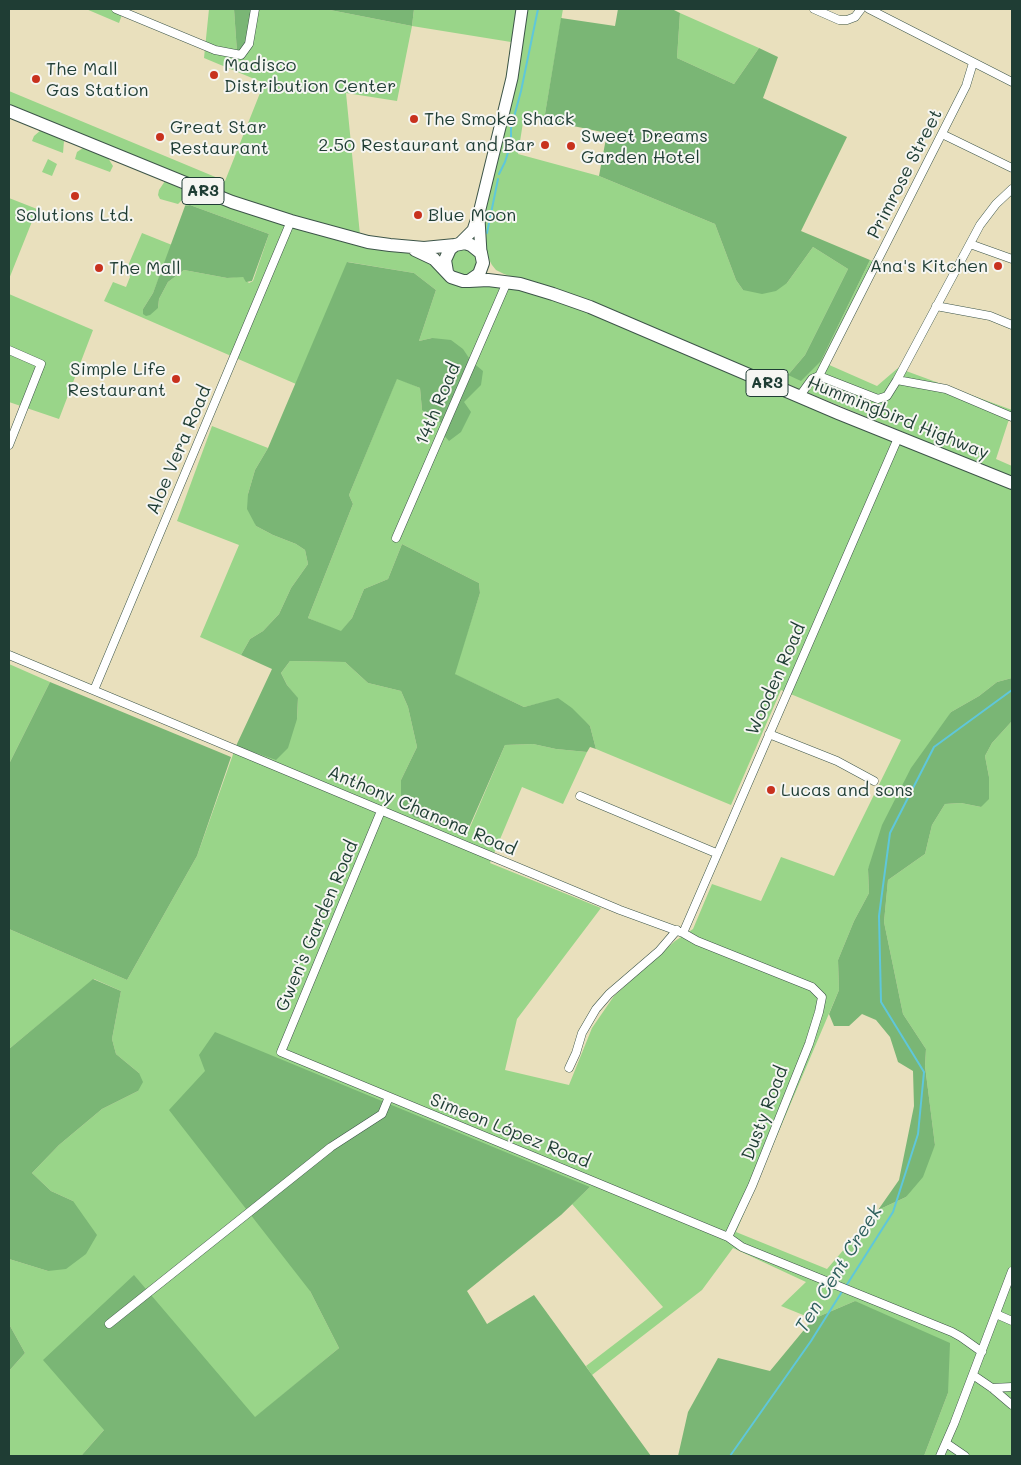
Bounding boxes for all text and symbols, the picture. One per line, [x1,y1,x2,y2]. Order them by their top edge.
place label: Madisco Distribution Center [224,54,396,96]
place label: The Mall Gas Station [46,58,148,100]
marker: Madisco Distribution Center [208,69,220,81]
marker: The Mall Gas Station [30,73,42,85]
street label: Primrose Street [863,106,947,242]
place label: The Smoke Shack [424,108,574,130]
marker: The Smoke Shack [408,113,420,125]
place label: Great Star Restaurant [170,116,269,158]
place label: Sweet Dreams Garden Hotel [581,125,708,168]
marker: Great Star Restaurant [154,131,166,143]
place label: 2.50 Restaurant and Bar [318,134,535,156]
marker: 2.50 Restaurant and Bar [539,139,551,151]
marker: Sweet Dreams Garden Hotel [565,140,577,152]
road number: AR3 [182,178,224,205]
marker: Solutions Ltd. [69,190,81,202]
place label: Solutions Ltd. [16,204,134,226]
place label: Blue Moon [428,204,516,226]
marker: Blue Moon [412,209,424,221]
place label: Ana's Kitchen [870,255,988,277]
place label: The Mall [109,257,181,279]
marker: Ana's Kitchen [992,260,1004,272]
marker: The Mall [93,262,105,274]
place label: Simple Life Restaurant [67,358,166,400]
street label: 14th Road [411,360,465,448]
road number: AR3 [746,369,788,396]
street label: Hummingbird Highway [804,372,992,464]
marker: Simple Life Restaurant [170,373,182,385]
street label: Aloe Vera Road [142,382,216,518]
street label: Wooden Road [742,620,810,738]
street label: Anthony Chanona Road [324,761,520,861]
place label: Lucas and sons [781,779,913,801]
marker: Lucas and sons [765,784,777,796]
street label: Gwen's Garden Road [271,837,363,1015]
street label: Dusty Road [737,1063,793,1163]
street label: Simeon López Road [427,1089,593,1173]
water label: Ten Cent Creek [791,1201,887,1337]

